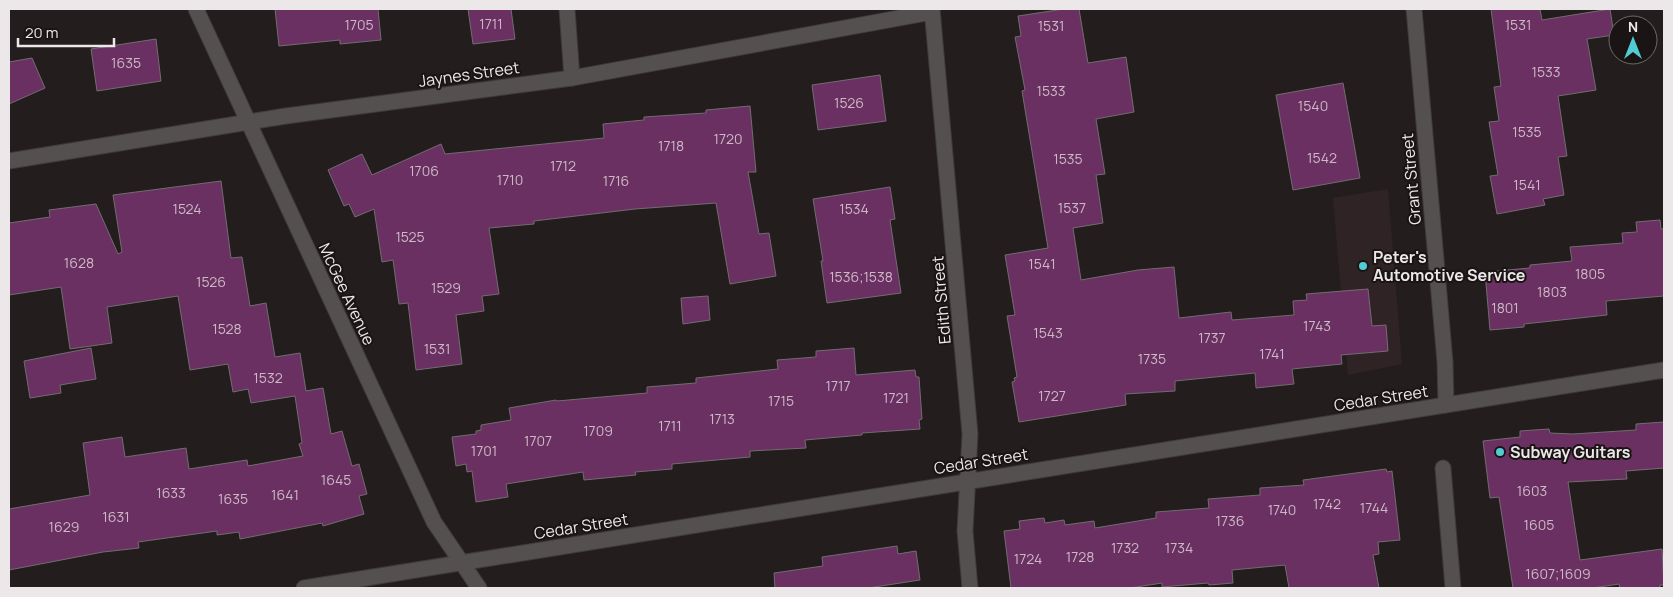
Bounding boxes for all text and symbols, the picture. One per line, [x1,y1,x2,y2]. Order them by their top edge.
house number: 1711 [479,14,503,33]
scale bar [18,15,114,47]
house number: 1705 [344,15,374,34]
house number: 1531 [1505,15,1531,34]
north arrow [1608,15,1658,65]
house number: 1531 [1038,16,1064,35]
text: N [1628,17,1638,36]
text: 20 m [25,22,58,43]
house number: 1635 [111,53,141,72]
street label: Jaynes Street [417,56,521,92]
house number: 1533 [1531,62,1561,81]
house number: 1533 [1036,81,1066,100]
house number: 1526 [834,93,864,112]
house number: 1540 [1298,96,1328,115]
house number: 1535 [1512,122,1542,141]
house number: 1720 [713,129,743,148]
street label: Grant Street [1396,132,1426,226]
house number: 1718 [658,136,684,155]
house number: 1542 [1307,148,1337,167]
house number: 1535 [1053,149,1083,168]
house number: 1712 [550,156,576,175]
house number: 1706 [409,161,439,180]
house number: 1710 [497,170,523,189]
house number: 1716 [603,171,629,190]
house number: 1541 [1513,175,1541,194]
house number: 1537 [1058,198,1086,217]
house number: 1524 [172,199,202,218]
house number: 1534 [839,199,869,218]
house number: 1525 [395,227,425,246]
street label: McGee Avenue [314,239,380,349]
place label: Peter's Automotive Service [1373,246,1526,286]
house number: 1628 [64,253,94,272]
house number: 1541 [1028,254,1056,273]
street label: Edith Street [926,255,956,345]
marker: Peter's Automotive Service [1357,260,1369,272]
house number: 1805 [1575,264,1605,283]
house number: 1536;1538 [829,267,893,286]
house number: 1526 [196,272,226,291]
house number: 1529 [431,278,461,297]
house number: 1803 [1537,282,1567,301]
house number: 1801 [1491,298,1519,317]
house number: 1743 [1303,316,1331,335]
house number: 1528 [212,319,242,338]
house number: 1543 [1033,323,1063,342]
house number: 1737 [1198,328,1226,347]
house number: 1531 [424,339,450,358]
house number: 1741 [1259,344,1285,363]
house number: 1735 [1138,349,1166,368]
house number: 1532 [253,368,283,387]
house number: 1717 [826,376,850,395]
street label: Cedar Street [1332,380,1430,416]
house number: 1727 [1038,386,1066,405]
house number: 1721 [883,388,909,407]
house number: 1715 [768,391,794,410]
house number: 1713 [709,409,735,428]
house number: 1711 [658,416,682,435]
house number: 1709 [583,421,613,440]
house number: 1707 [524,431,552,450]
house number: 1701 [471,441,497,460]
place label: Subway Guitars [1510,441,1631,463]
street label: Cedar Street [932,443,1030,479]
marker: Subway Guitars [1494,446,1506,458]
house number: 1645 [321,470,351,489]
house number: 1603 [1517,481,1547,500]
house number: 1633 [156,483,186,502]
house number: 1641 [271,485,299,504]
house number: 1635 [218,489,248,508]
house number: 1742 [1313,494,1341,513]
house number: 1744 [1360,498,1388,517]
house number: 1740 [1268,500,1296,519]
house number: 1631 [102,507,130,526]
street label: Cedar Street [532,508,630,544]
house number: 1736 [1216,511,1244,530]
house number: 1605 [1524,515,1554,534]
house number: 1629 [49,517,79,536]
house number: 1732 [1111,538,1139,557]
house number: 1734 [1165,538,1193,557]
house number: 1728 [1066,547,1094,566]
house number: 1724 [1014,549,1042,568]
house number: 1607;1609 [1525,564,1591,583]

